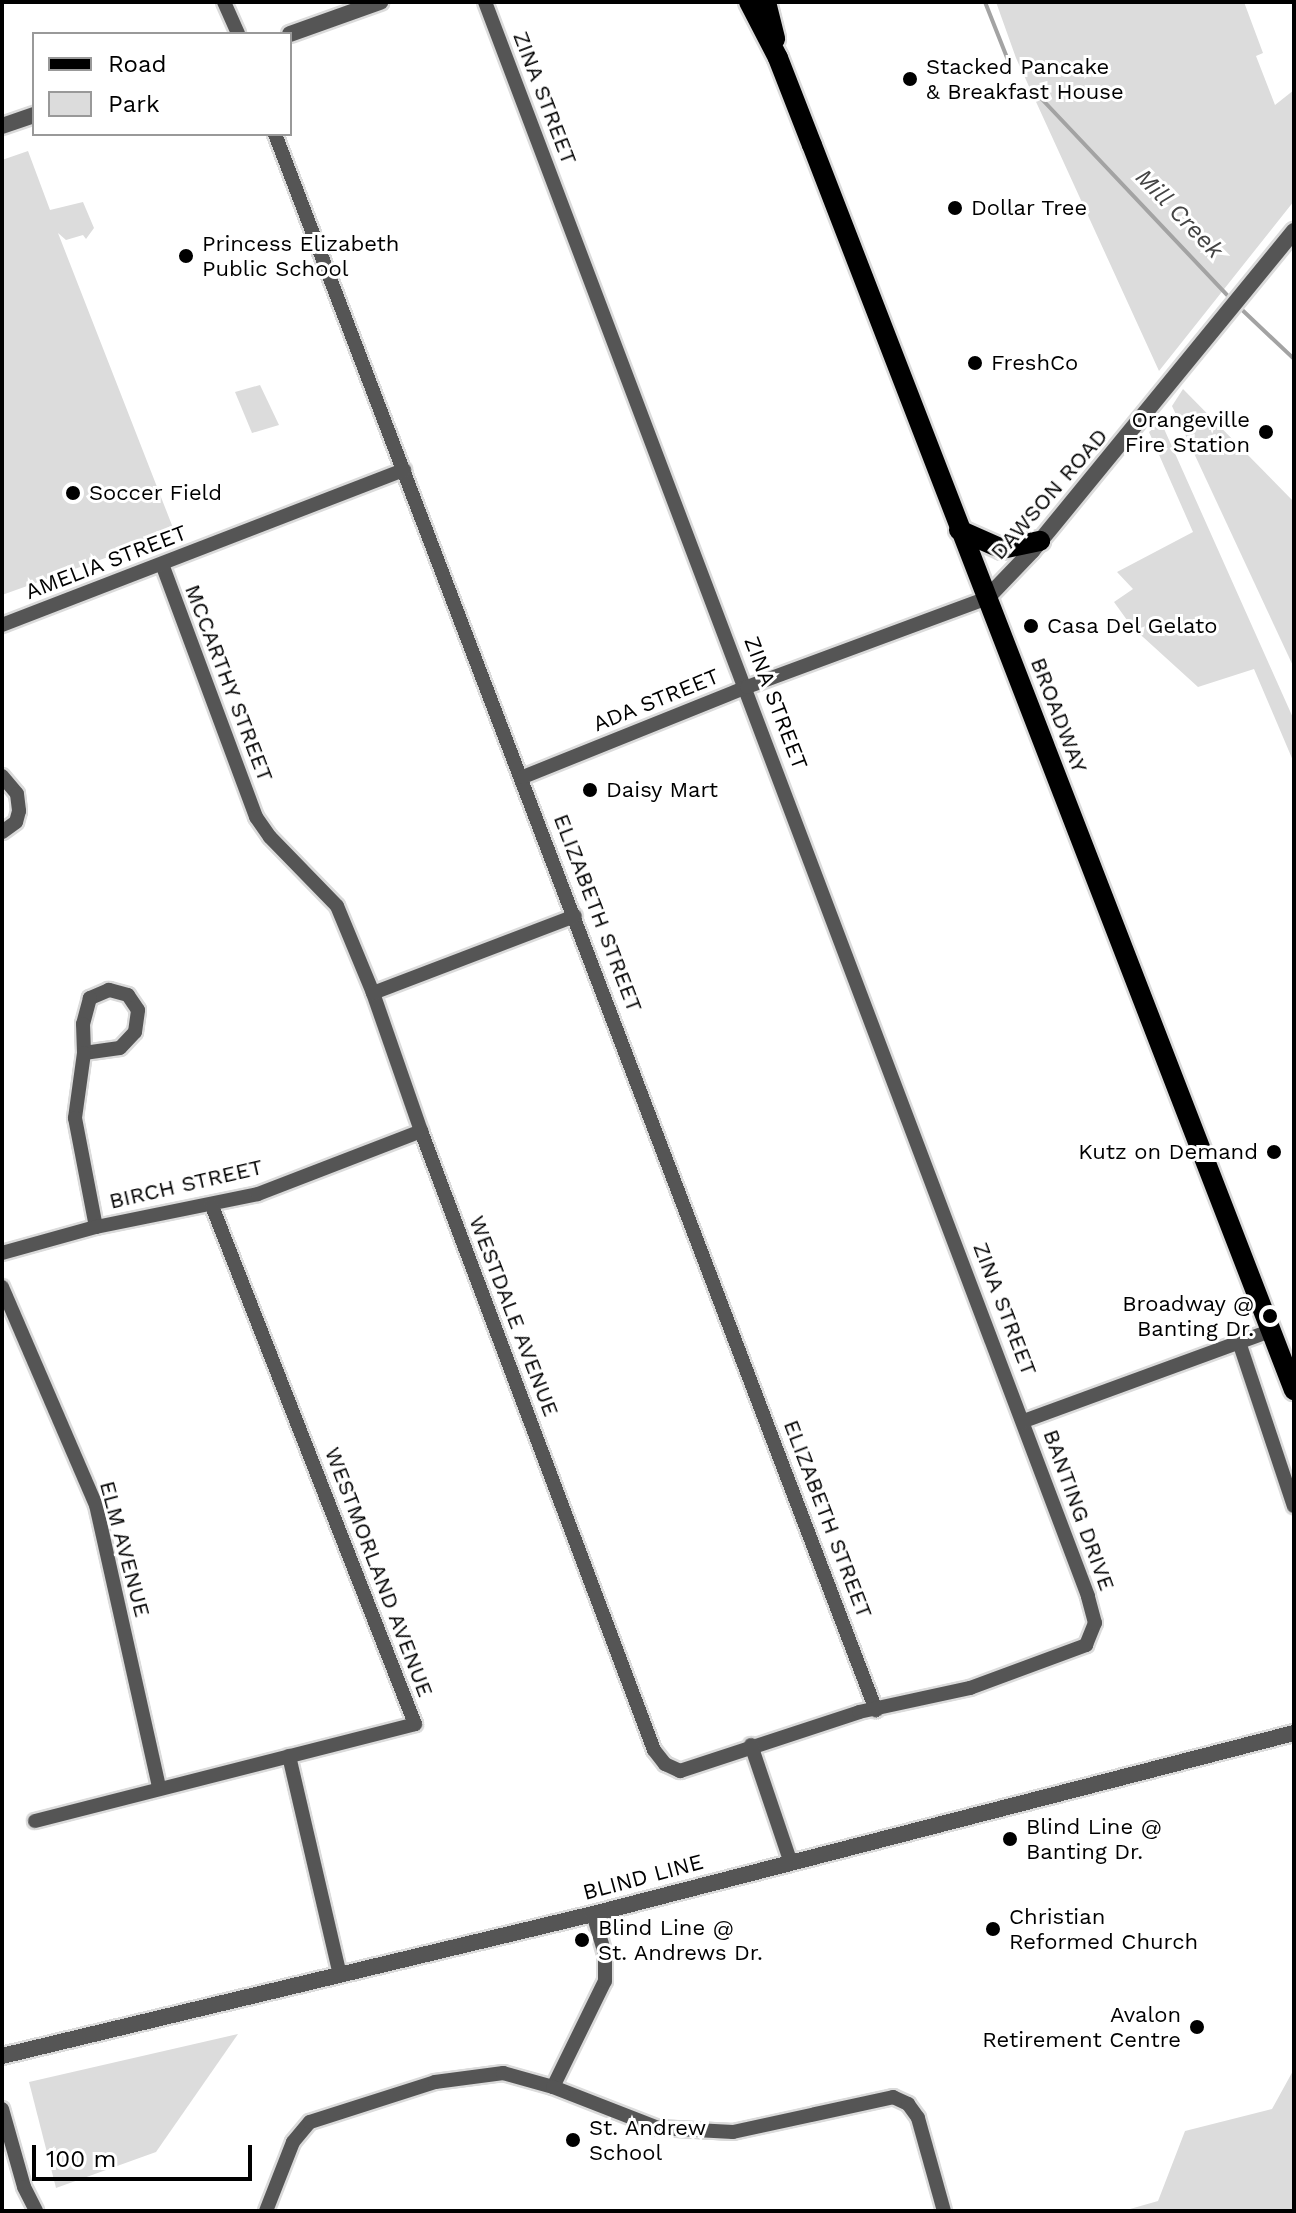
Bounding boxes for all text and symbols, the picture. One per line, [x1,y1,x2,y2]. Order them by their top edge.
street label: ZINA STREET [507,27,583,169]
legend [32,32,292,136]
text: Road [108,50,167,78]
place label: Stacked Pancake & Breakfast House [926,53,1124,104]
marker: Stacked Pancake & Breakfast House [901,70,919,88]
text: Park [108,90,160,118]
water label: Mill Creek [1129,163,1229,265]
place label: Dollar Tree [971,195,1088,221]
marker: Dollar Tree [946,199,964,217]
place label: Princess Elizabeth Public School [202,230,399,282]
marker: Princess Elizabeth Public School [177,247,195,265]
place label: FreshCo [991,350,1078,376]
marker: FreshCo [966,354,984,372]
place label: Orangeville Fire Station [1125,406,1250,458]
street label: DAWSON ROAD [985,423,1113,565]
marker: Orangeville Fire Station [1257,423,1275,441]
place label: Soccer Field [89,480,223,506]
marker: Soccer Field [64,484,82,502]
street label: AMELIA STREET [21,519,191,605]
street label: MCCARTHY STREET [179,580,279,786]
place label: Casa Del Gelato [1047,613,1219,639]
marker: Casa Del Gelato [1022,617,1040,635]
street label: ZINA STREET [738,632,814,774]
street label: BROADWAY [1025,654,1093,776]
street label: ADA STREET [589,663,723,737]
place label: Daisy Mart [606,777,719,803]
marker: Daisy Mart [581,781,599,799]
street label: ELIZABETH STREET [548,810,648,1016]
place label: Kutz on Demand [1078,1139,1258,1165]
marker: Kutz on Demand [1265,1143,1283,1161]
street label: BIRCH STREET [107,1153,265,1215]
street label: WESTDALE AVENUE [463,1211,565,1421]
street label: ZINA STREET [967,1238,1043,1380]
place label: Broadway @ Banting Dr. [1122,1290,1254,1342]
marker: Broadway @ Banting Dr. [1261,1307,1279,1325]
street label: ELIZABETH STREET [778,1416,878,1622]
street label: BANTING DRIVE [1038,1426,1120,1594]
street label: WESTMORLAND AVENUE [319,1443,439,1701]
street label: ELM AVENUE [94,1478,156,1620]
place label: Blind Line @ Banting Dr. [1026,1813,1162,1864]
marker: Blind Line @ Banting Dr. [1001,1830,1019,1848]
street label: BLIND LINE [580,1848,706,1906]
place label: Christian Reformed Church [1009,1903,1198,1954]
place label: Blind Line @ St. Andrews Dr. [598,1914,764,1966]
marker: Christian Reformed Church [984,1920,1002,1938]
marker: Blind Line @ St. Andrews Dr. [573,1931,591,1949]
place label: Avalon Retirement Centre [982,2001,1181,2052]
marker: Avalon Retirement Centre [1188,2018,1206,2036]
place label: St. Andrew School [589,2114,707,2166]
scale bar [36,2129,256,2179]
marker: St. Andrew School [564,2131,582,2149]
text: 100 m [46,2145,116,2173]

